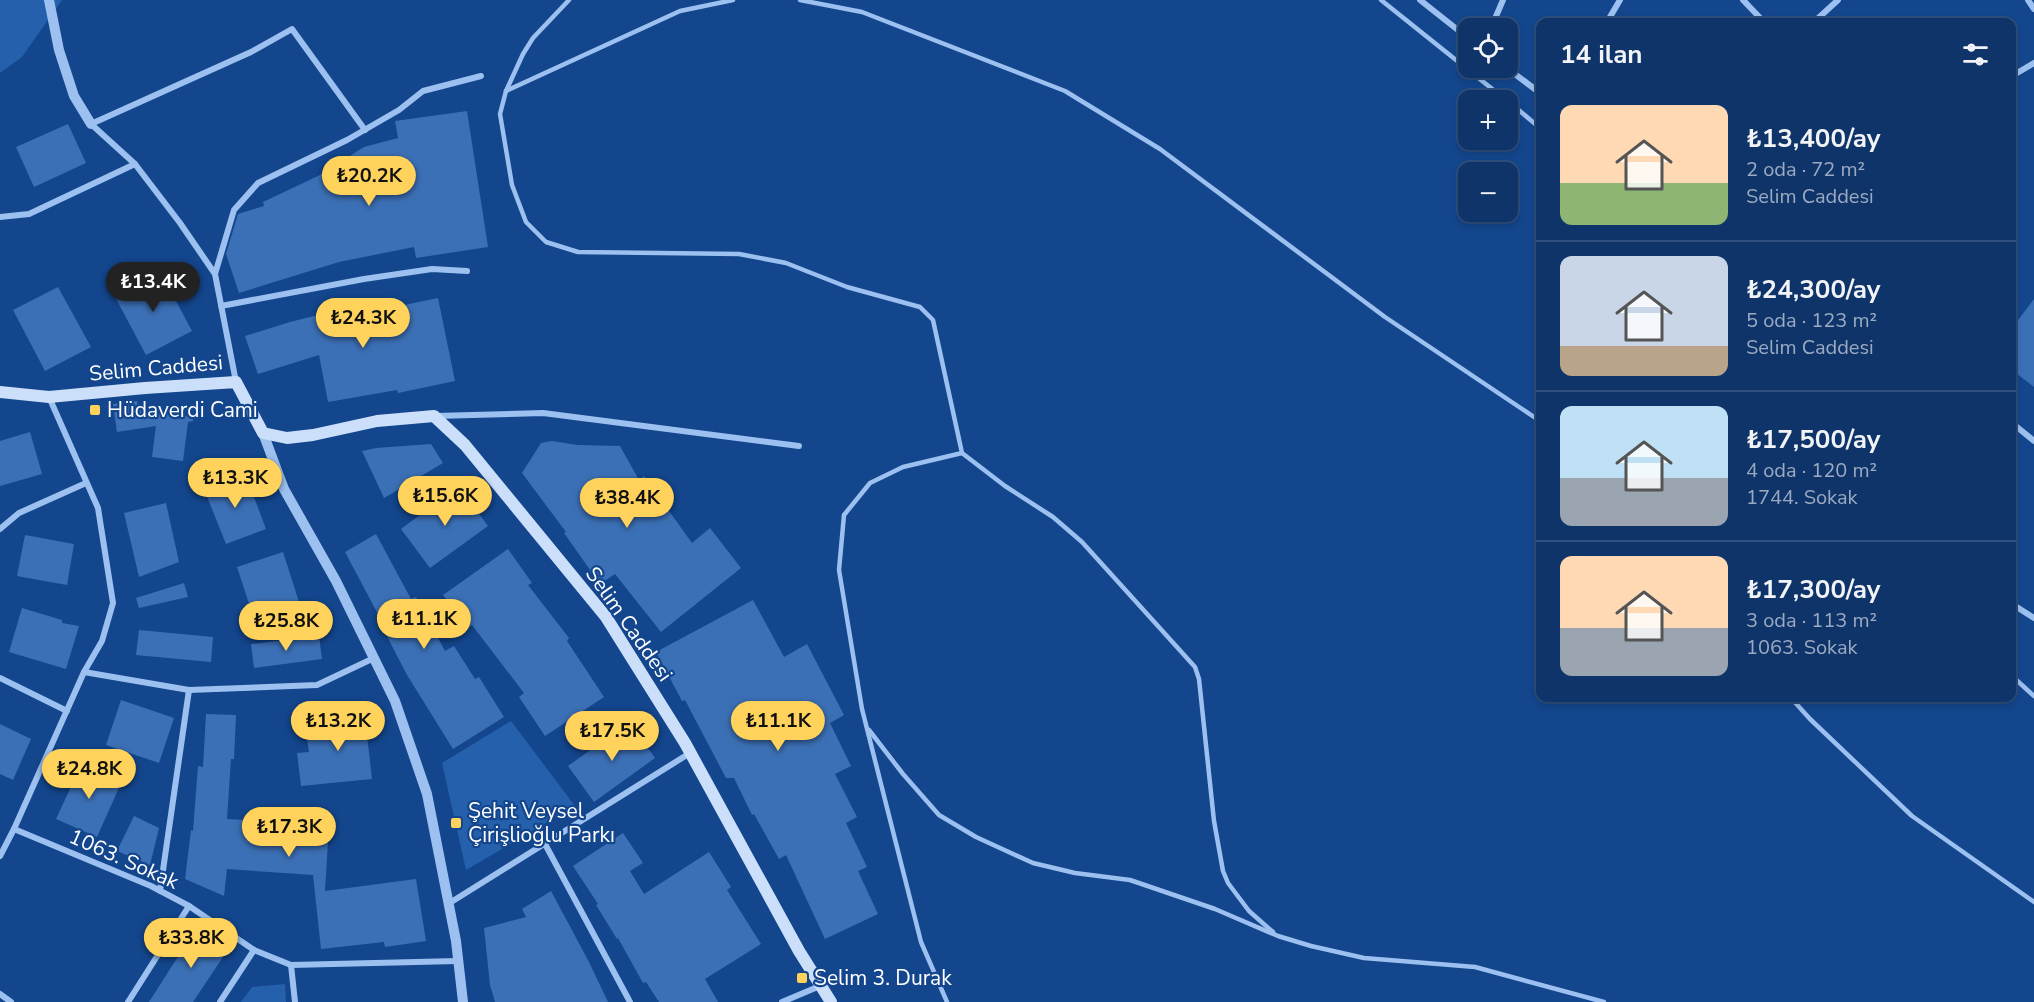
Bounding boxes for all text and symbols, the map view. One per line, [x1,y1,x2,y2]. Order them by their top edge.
map controls [1458,18,1518,222]
button: locate [1458,18,1518,78]
text: 14 ilan [1560,37,1643,72]
icon: filters [1959,38,1992,71]
button: + [1458,90,1518,150]
text: ₺13,400/ay [1746,121,1880,156]
icon: home [1608,129,1680,201]
pin: ₺20.2K [320,156,418,207]
text: 2 oda · 72 m² [1746,156,1865,183]
text: ₺20.2K [336,162,402,189]
button: − [1458,162,1518,222]
text: Selim Caddesi [1746,183,1874,210]
pin: ₺13.4K [104,262,202,313]
text: ₺13.4K [120,268,186,295]
text: ₺24,300/ay [1746,272,1880,307]
icon: home [1608,280,1680,352]
pin: ₺24.3K [314,298,412,349]
text: ₺24.3K [330,304,396,331]
text: 5 oda · 123 m² [1746,307,1877,334]
text: Selim Caddesi [1746,334,1874,361]
street label: Selim Caddesi [88,348,224,388]
place label: Hüdaverdi Cami [107,396,258,424]
marker: Hüdaverdi Cami [88,403,102,417]
text: ₺17,500/ay [1746,422,1880,457]
icon: home [1608,430,1680,502]
text: 4 oda · 120 m² [1746,457,1877,484]
pin: ₺13.3K [186,458,284,509]
text: ₺13.3K [202,464,268,491]
pin: ₺15.6K [396,476,494,527]
pin: ₺38.4K [578,478,676,529]
text: ₺15.6K [412,482,478,509]
text: ₺38.4K [594,484,660,511]
text: 1744. Sokak [1746,484,1858,511]
street label: Selim Caddesi [579,561,679,687]
text: ₺17,300/ay [1746,572,1880,607]
icon: home [1608,580,1680,652]
pin: ₺11.1K [375,599,473,650]
pin: ₺25.8K [237,601,335,652]
text: ₺11.1K [391,605,457,632]
text: ₺25.8K [253,607,319,634]
text: 3 oda · 113 m² [1746,607,1877,634]
text: 1063. Sokak [1746,634,1858,661]
pin: ₺13.2K [289,701,387,752]
pin: ₺11.1K [729,701,827,752]
text: ₺13.2K [305,707,371,734]
text: ₺11.1K [745,707,811,734]
pin: ₺17.5K [563,711,661,762]
text: ₺17.5K [579,717,645,744]
pin: ₺24.8K [40,749,138,800]
text: ₺24.8K [56,755,122,782]
place label: Şehit Veysel Çirişlioğlu Parkı [468,797,615,849]
pin: ₺17.3K [240,807,338,858]
text: ₺17.3K [256,813,322,840]
marker: Şehit Veysel Çirişlioğlu Parkı [449,816,463,830]
street label: 1063. Sokak [65,822,184,896]
pin: ₺33.8K [142,918,240,969]
text: ₺33.8K [158,924,224,951]
place label: Selim 3. Durak [814,964,952,992]
marker: Selim 3. Durak [795,971,809,985]

